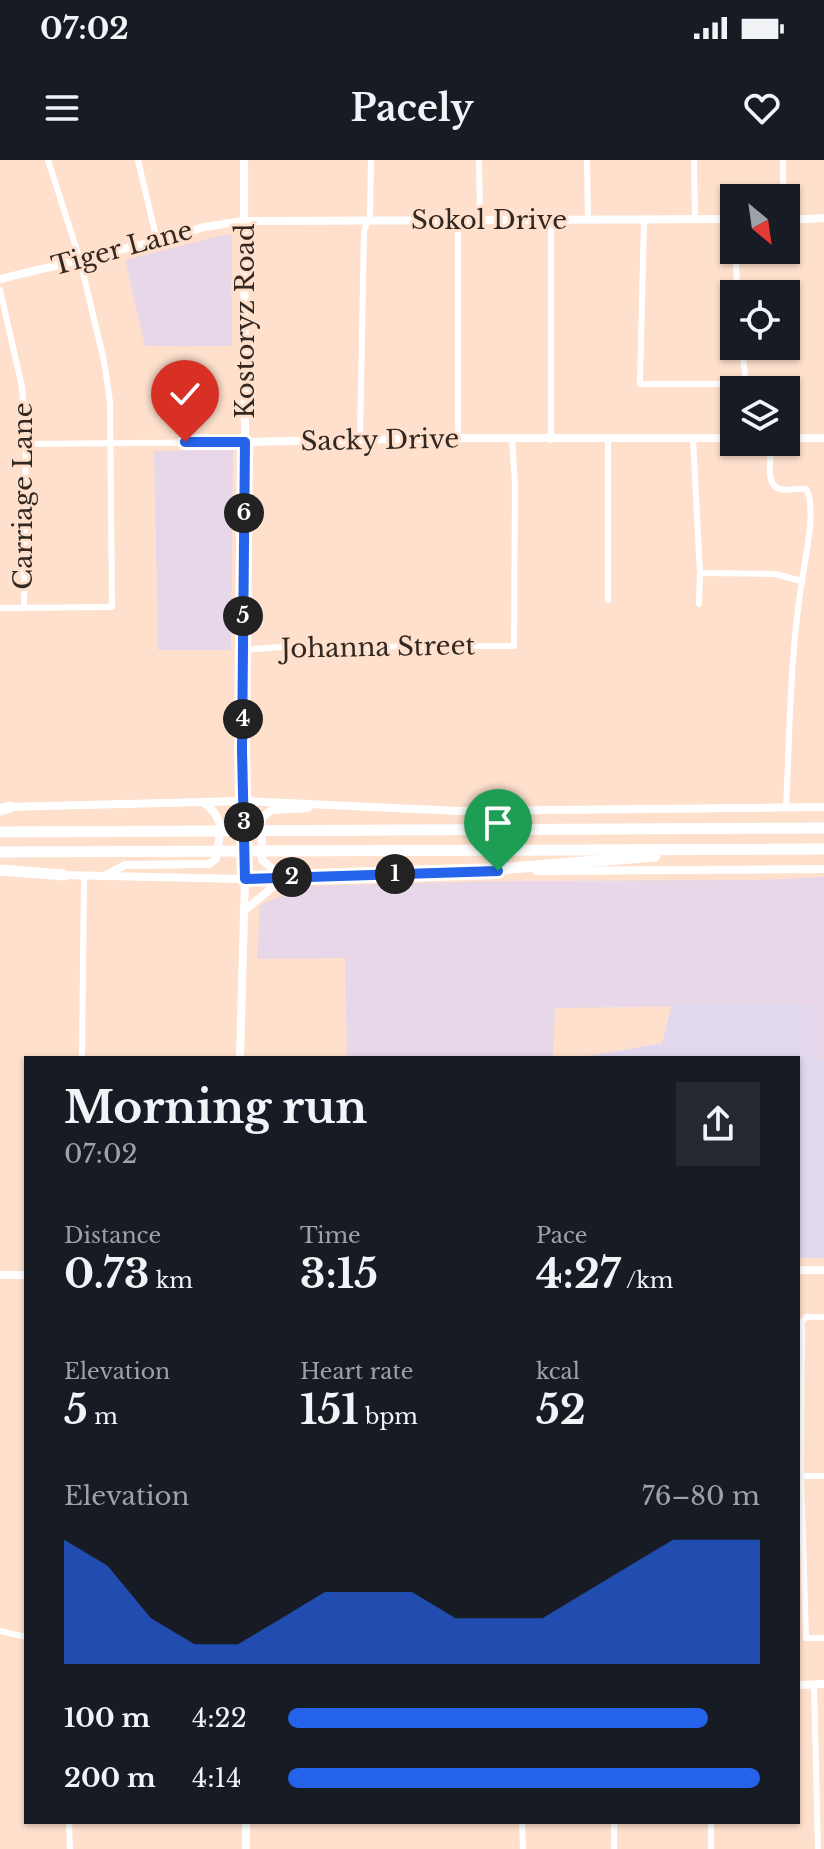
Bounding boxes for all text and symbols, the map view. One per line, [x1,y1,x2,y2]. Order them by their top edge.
text: 07:02 [40,10,129,47]
icon: menu [40,86,84,130]
text: Pacely [350,86,474,131]
icon: heart [740,86,784,130]
north arrow [720,184,800,264]
map controls [720,184,800,456]
street label: Sokol Drive [411,204,567,236]
street label: Tiger Lane [48,214,196,282]
street label: Kostoryz Road [229,223,261,419]
button: locate [720,280,800,360]
pin [151,360,219,442]
icon: check [163,372,207,416]
button: layers [720,376,800,456]
street label: Carriage Lane [7,402,39,590]
street label: Sacky Drive [300,423,460,457]
pin: 6 [224,493,264,533]
text: 6 [237,499,251,526]
pin: 5 [223,596,263,636]
text: 5 [236,602,250,629]
street label: Johanna Street [278,629,476,665]
pin: 4 [223,699,263,739]
text: 4 [236,705,250,732]
pin [464,789,532,871]
icon: arrive [476,801,520,845]
pin: 3 [224,802,264,842]
text: 3 [237,808,251,835]
pin: 1 [375,854,415,894]
pin: 2 [272,857,312,897]
text: 1 [390,860,400,887]
text: 2 [285,863,299,890]
text: Morning run [64,1080,367,1135]
button: share [676,1082,760,1166]
text: 07:02 [64,1138,138,1170]
text: Distance [64,1222,161,1249]
text: Time [300,1222,361,1249]
text: Pace [536,1222,587,1249]
text: 0.73 [64,1249,149,1299]
text: 3:15 [300,1249,378,1299]
text: 4:27 [536,1249,621,1299]
text: km [149,1267,193,1294]
text: /km [621,1267,673,1294]
text: Elevation [64,1358,170,1385]
text: Heart rate [300,1358,413,1385]
text: kcal [536,1358,580,1385]
text: 5 [64,1385,88,1435]
text: 151 [300,1385,359,1435]
text: 52 [536,1385,586,1435]
text: m [88,1403,118,1430]
text: bpm [359,1403,418,1430]
text: Elevation [64,1480,190,1512]
text: 76–80 m [642,1480,760,1512]
text: 100 m [64,1702,150,1734]
text: 4:22 [192,1702,247,1734]
text: 200 m [64,1762,156,1794]
text: 4:14 [192,1762,241,1794]

